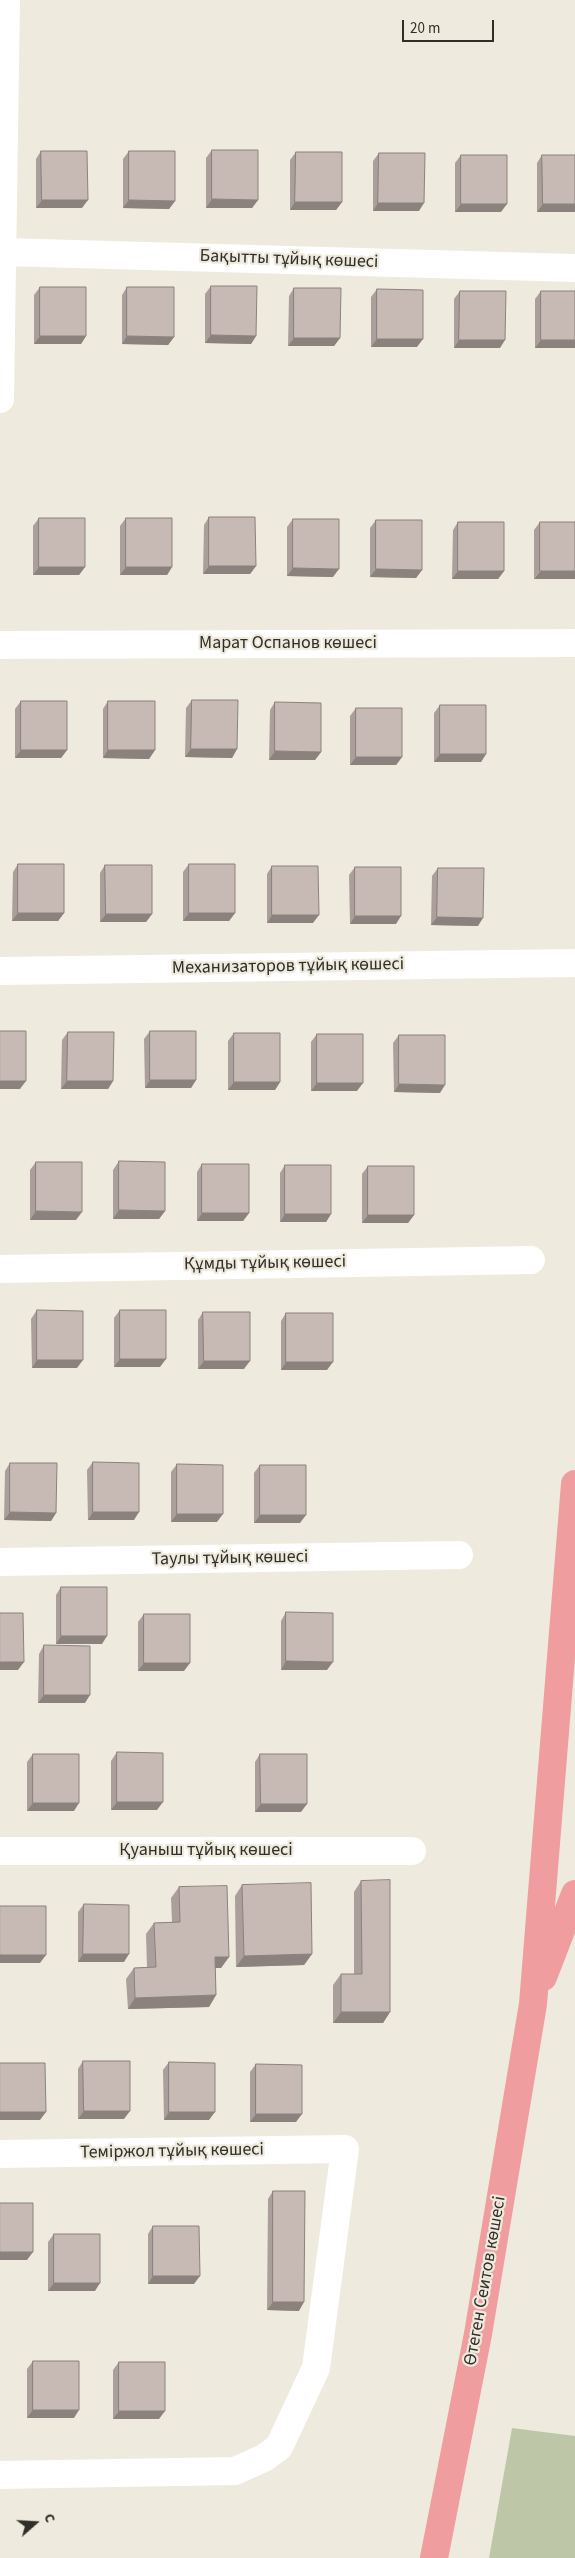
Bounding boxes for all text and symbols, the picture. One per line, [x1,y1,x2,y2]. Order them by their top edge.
scale bar [405,10,498,42]
text: 20 m [410,18,440,39]
street label: Бақытты тұйық көшесі [199,246,379,274]
street label: Марат Оспанов көшесі [199,633,377,655]
street label: Механизаторов тұйық көшесі [172,954,404,980]
street label: Құмды тұйық көшесі [184,1252,346,1276]
street label: Таулы тұйық көшесі [152,1547,308,1571]
street label: Қуаныш тұйық көшесі [119,1840,293,1862]
street label: Теміржол тұйық көшесі [80,2140,264,2164]
street label: Өтеген Сеитов көшесі [460,2195,512,2367]
north arrow [10,2498,60,2548]
text: С [38,2511,60,2525]

